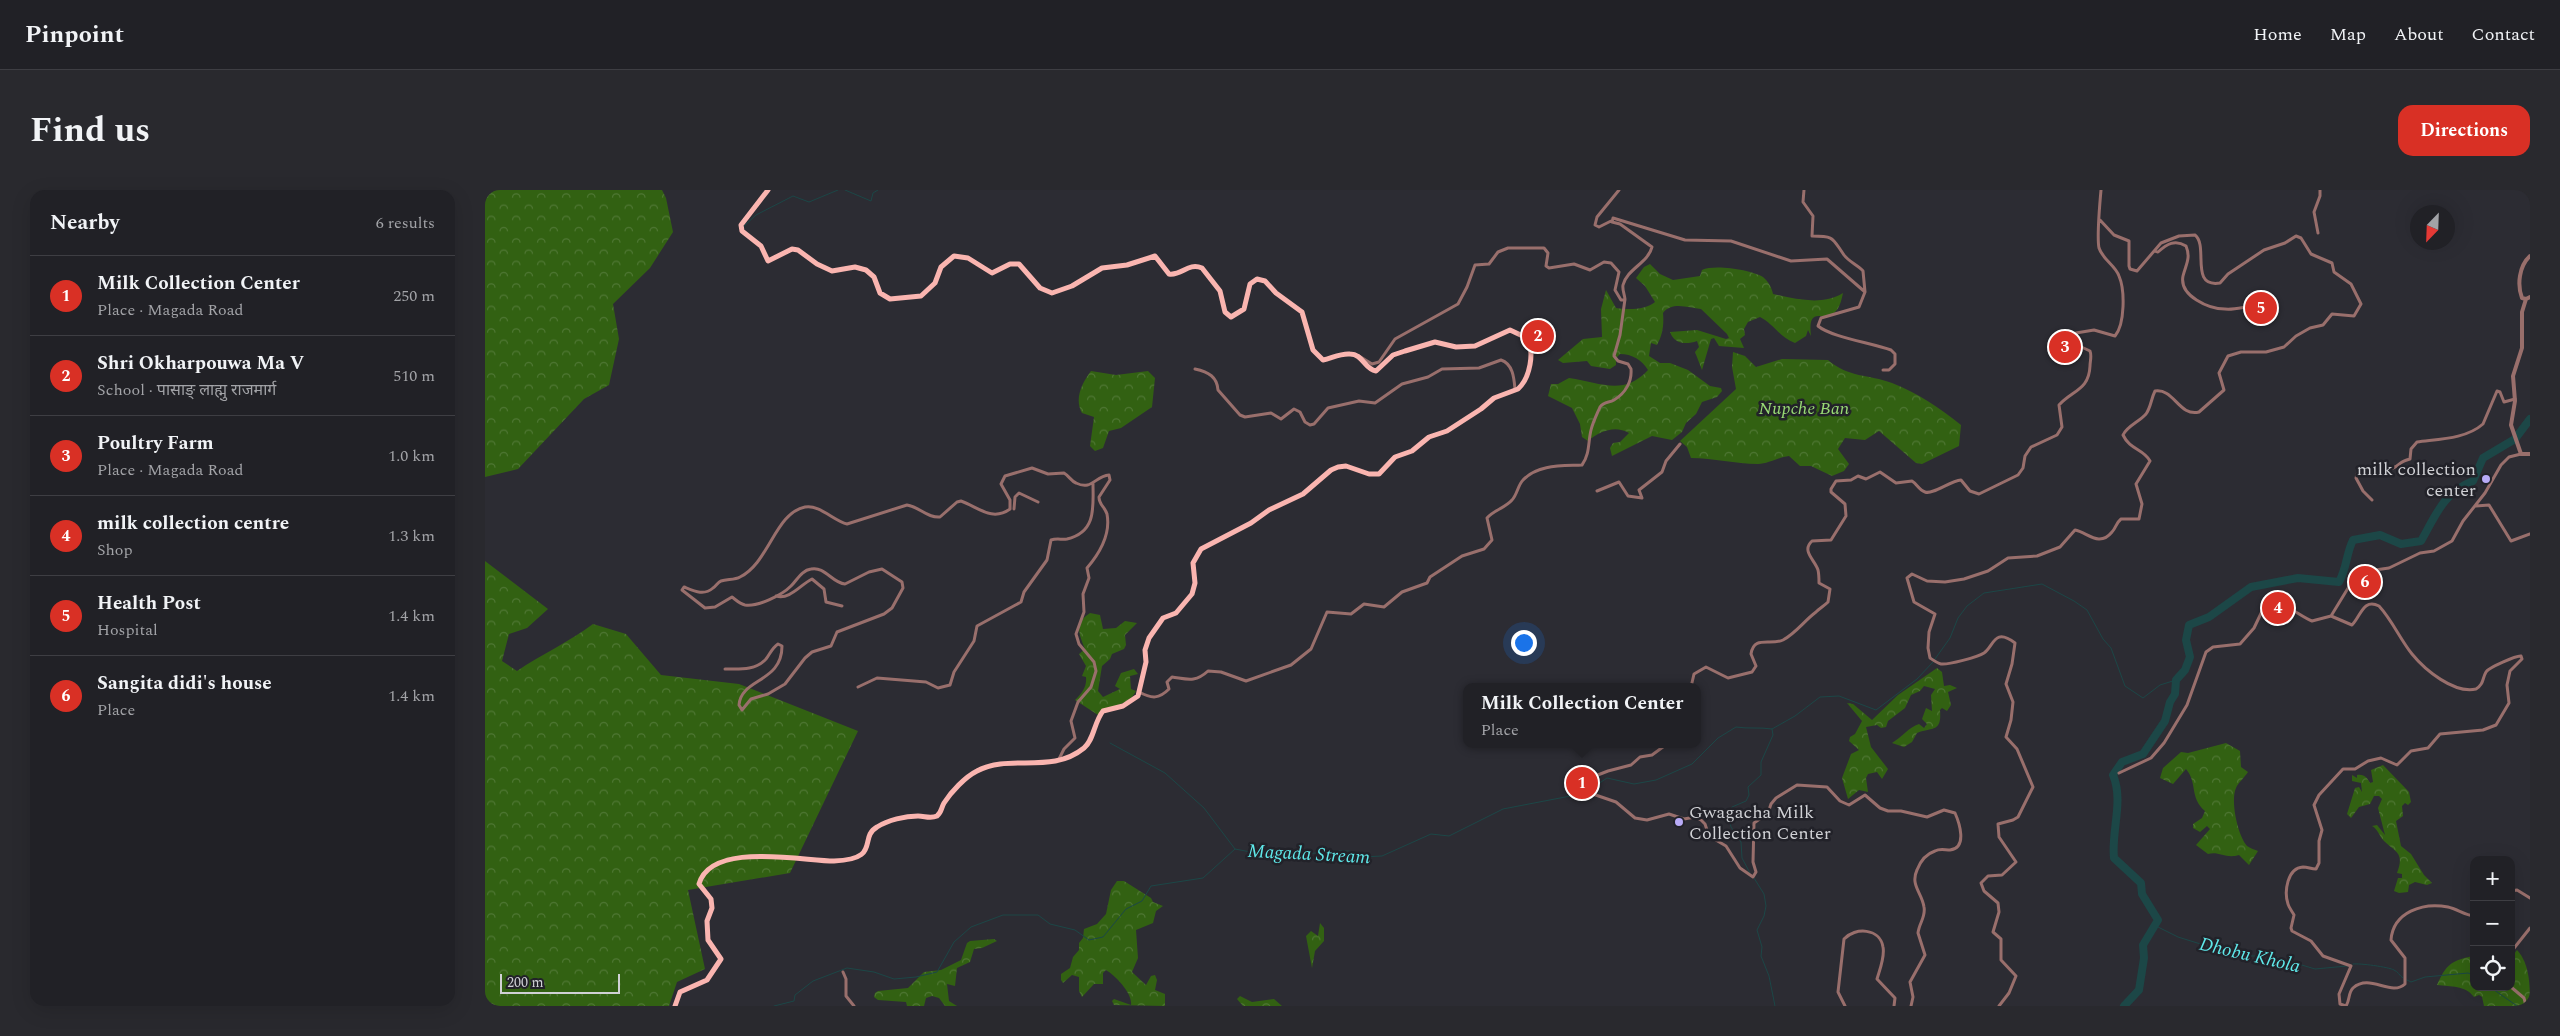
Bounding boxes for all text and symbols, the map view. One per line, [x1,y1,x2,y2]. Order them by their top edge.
text: Pinpoint [25,17,124,53]
text: Home [2253,21,2302,48]
text: Map [2330,21,2366,48]
text: About [2394,21,2444,48]
text: Contact [2472,21,2535,48]
text: Find us [30,104,150,157]
button: Directions [2398,105,2530,156]
north arrow [2410,205,2455,250]
text: Nearby [50,207,120,239]
text: 6 results [376,211,435,235]
text: Milk Collection Center [97,269,300,298]
text: 1 [62,284,70,308]
text: 250 m [393,284,435,308]
pin: 5 [2245,289,2277,327]
text: Place · Magada Road [97,298,243,322]
pin: 2 [1522,317,1554,355]
pin: 3 [2049,328,2081,366]
text: Shri Okharpouwa Ma V [97,349,304,378]
text: 2 [62,364,70,388]
text: 510 m [393,364,435,388]
text: School · पासाङ् लाह्मु राजमार्ग [97,378,276,402]
park label: Nupche Ban [1759,395,1850,422]
text: Poultry Farm [97,429,214,458]
text: 3 [62,444,70,468]
text: 1.0 km [388,444,435,468]
place label: milk collection center [2357,456,2476,504]
text: Place · Magada Road [97,458,243,482]
marker: milk collection center [2480,473,2492,485]
text: milk collection centre [97,509,289,538]
text: 4 [62,524,70,548]
text: 1.3 km [388,524,435,548]
text: Shop [97,538,133,562]
pin: 6 [2349,563,2381,601]
text: Health Post [97,589,201,618]
pin: 4 [2262,589,2294,627]
text: 5 [62,604,70,628]
text: 1.4 km [388,604,435,628]
text: Hospital [97,618,158,642]
your location [1511,630,1537,656]
text: Sangita didi's house [97,669,272,698]
popup [1463,683,1701,748]
text: 6 [62,684,70,708]
text: 1.4 km [388,684,435,708]
text: Milk Collection Center [1481,689,1683,718]
text: Place [97,698,135,722]
text: Place [1481,718,1519,742]
pin: 1 [1566,764,1598,802]
place label: Gwagacha Milk Collection Center [1689,799,1831,847]
marker: Gwagacha Milk Collection Center [1673,816,1685,828]
water label: Magada Stream [1247,837,1371,872]
map controls [2470,856,2515,991]
button: + [2470,856,2515,901]
button: − [2470,901,2515,946]
water label: Dhobu Khola [2196,930,2304,981]
button: locate [2470,946,2515,991]
scale bar [500,971,620,994]
text: 200 m [507,972,544,993]

